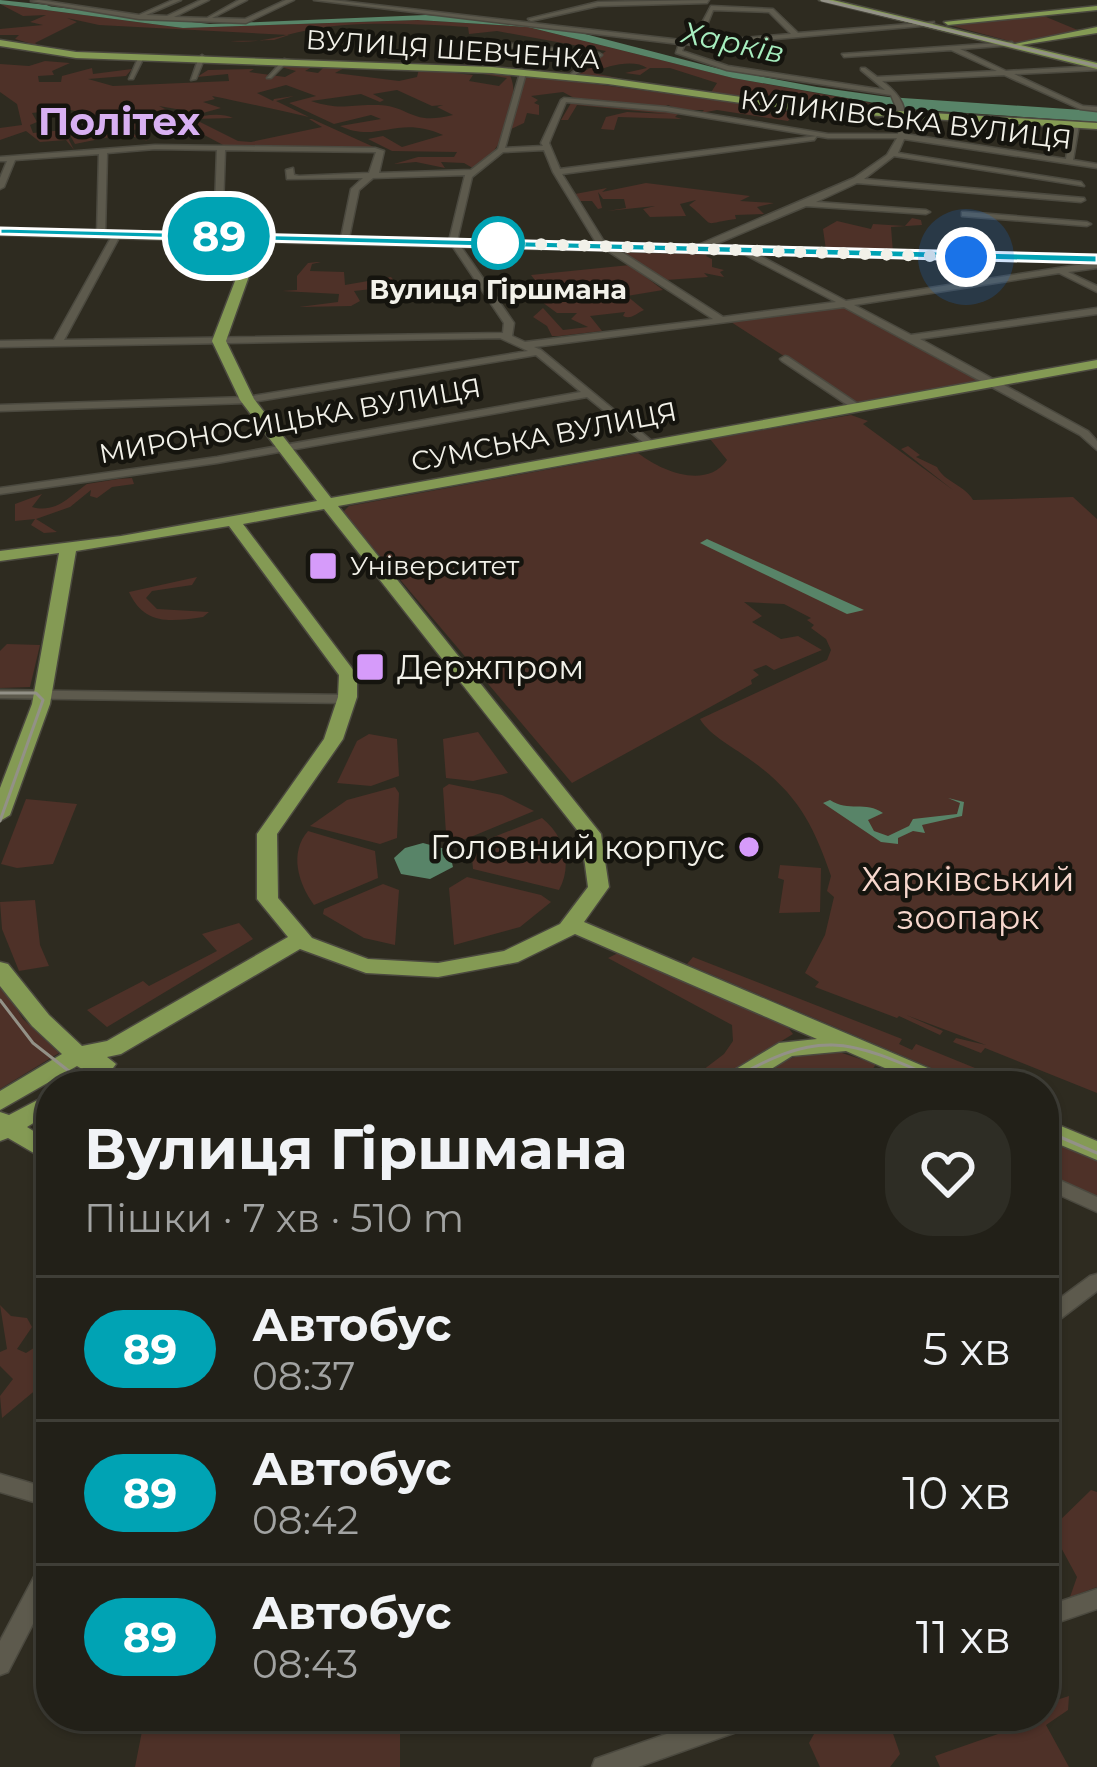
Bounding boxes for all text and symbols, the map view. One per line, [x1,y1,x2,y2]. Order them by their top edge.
water label: Харків [678,13,788,71]
street label: ВУЛИЦЯ ШЕВЧЕНКА [305,23,601,76]
street label: КУЛИКІВСЬКА ВУЛИЦЯ [739,83,1074,156]
district label: Політех [38,97,201,145]
line badge: 89 [165,197,273,275]
text: 89 [192,210,246,262]
marker: Вулиця Гіршмана [473,218,523,268]
your location [936,227,996,287]
place label: Вулиця Гіршмана [369,273,627,306]
street label: МИРОНОСИЦЬКА ВУЛИЦЯ [96,371,483,470]
street label: СУМСЬКА ВУЛИЦЯ [408,395,679,478]
place label: Університет [350,549,520,582]
marker: Університет [307,550,339,582]
place label: Держпром [397,647,584,687]
marker: Держпром [354,651,386,683]
place label: Головний корпус [430,827,725,867]
marker: Головний корпус [736,834,762,860]
park label: Харківський зоопарк [862,859,1074,937]
button: heart [885,1110,1011,1236]
text: Вулиця Гіршмана [84,1114,627,1183]
text: Пішки · 7 хв · 510 m [84,1194,464,1242]
text: Автобус [252,1297,452,1352]
text: 5 хв [923,1321,1011,1376]
text: 89 [123,1323,177,1375]
text: 08:37 [252,1352,355,1400]
text: Автобус [252,1441,452,1496]
text: 10 хв [902,1465,1011,1520]
text: 89 [123,1467,177,1519]
text: 08:42 [252,1496,359,1544]
text: Автобус [252,1585,452,1640]
text: 11 хв [916,1609,1011,1664]
text: 89 [123,1611,177,1663]
text: 08:43 [252,1640,358,1688]

